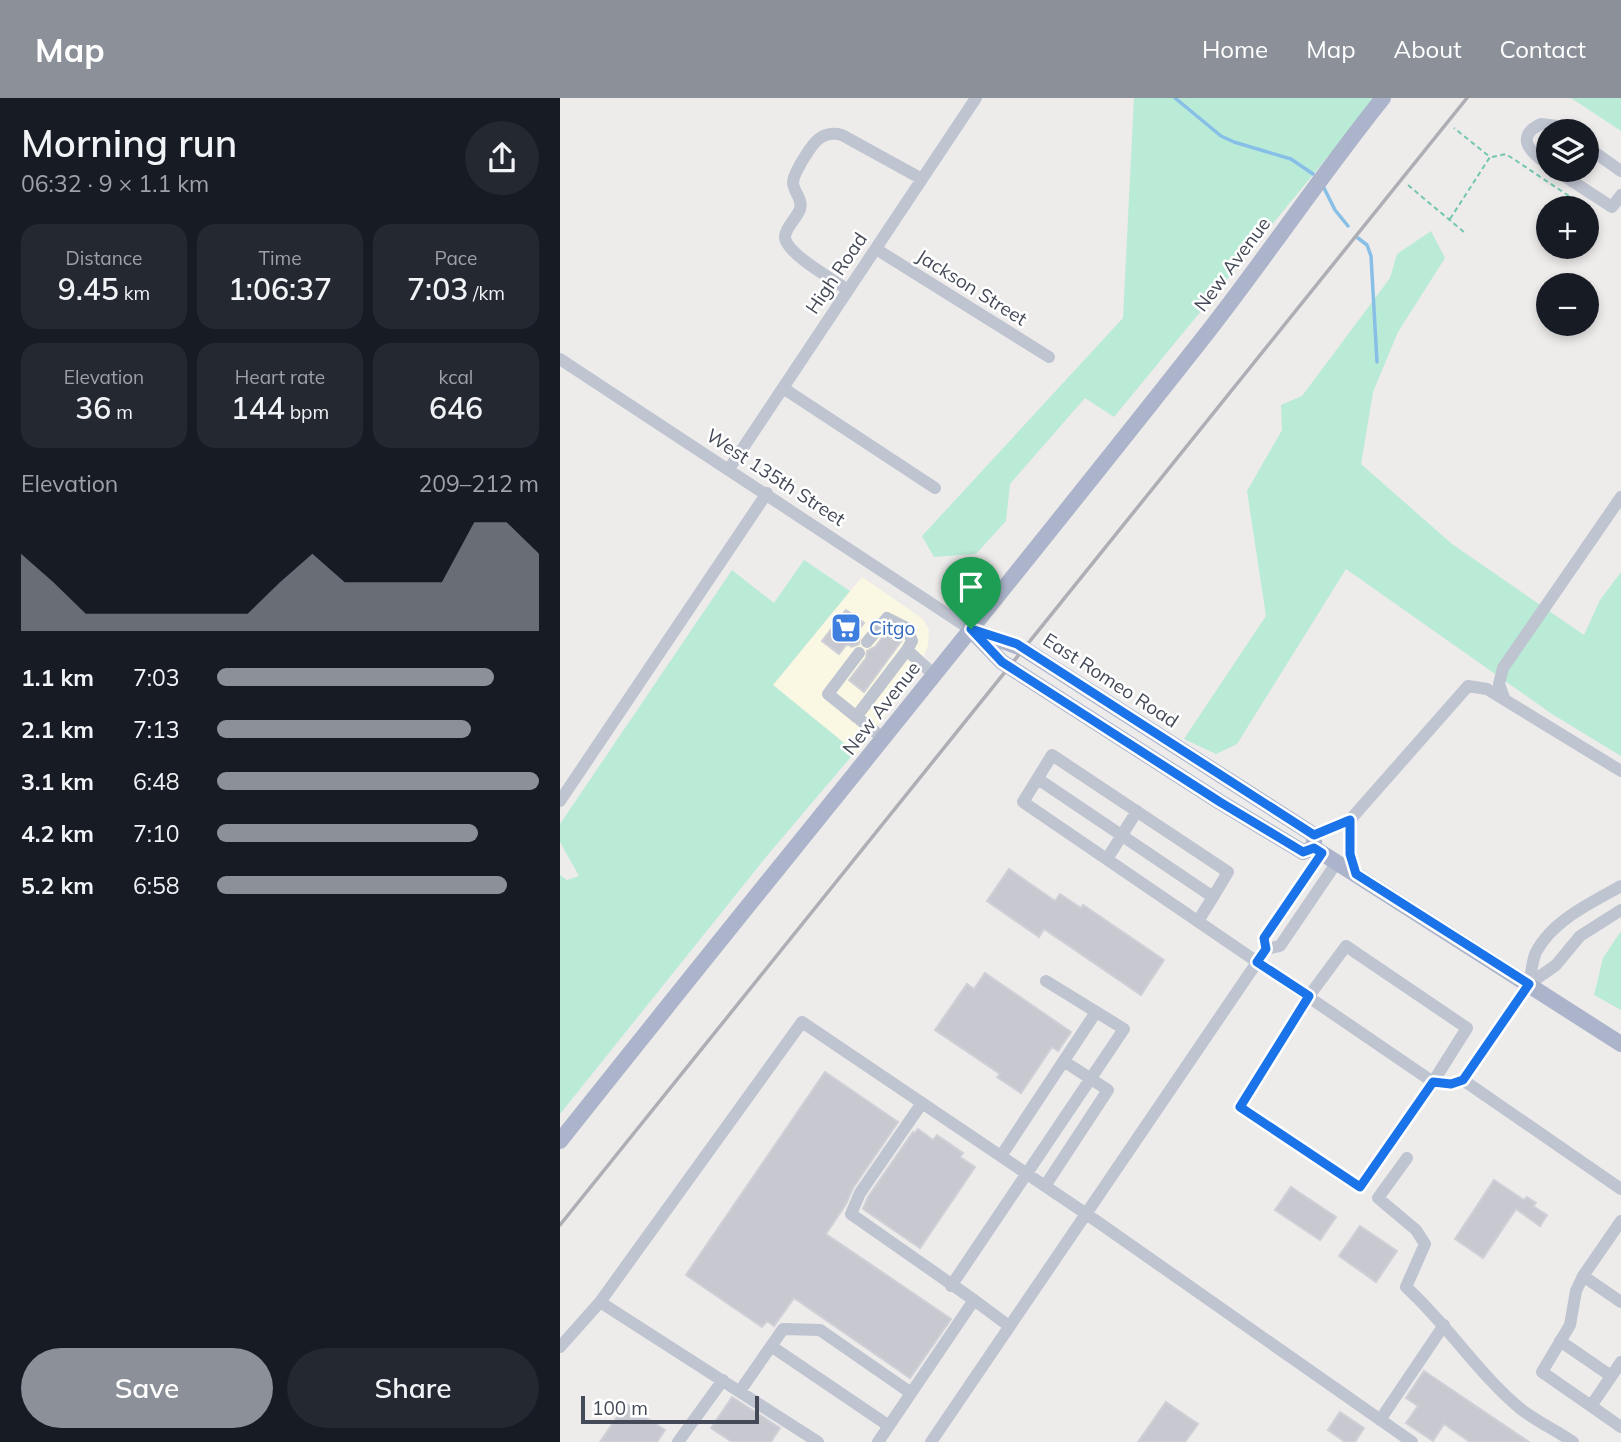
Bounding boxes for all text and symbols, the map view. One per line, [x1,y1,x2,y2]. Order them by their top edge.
text: Map [35,29,105,70]
text: Home [1202,34,1268,64]
text: Map [1306,34,1356,64]
text: About [1394,34,1462,64]
text: Contact [1500,34,1586,64]
text: Morning run [21,119,237,167]
map controls [1536,119,1599,336]
button: layers [1536,119,1599,182]
button: share [465,121,539,195]
text: 06:32 · 9 × 1.1 km [21,169,209,198]
button: + [1536,196,1599,259]
street label: New Avenue [1189,212,1275,316]
street label: High Road [800,228,872,318]
street label: Jackson Street [912,244,1032,331]
text: Distance [66,246,142,270]
text: Time [258,246,302,270]
text: Pace [435,246,477,270]
text: 9.45 [58,270,119,308]
text: 1:06:37 [228,270,332,308]
text: 7:03 [407,270,468,308]
button: − [1536,273,1599,336]
text: km [119,281,150,305]
text: /km [468,281,505,305]
text: Elevation [64,365,144,389]
text: Heart rate [235,365,325,389]
text: kcal [439,365,473,389]
text: 36 [75,389,111,427]
text: 144 [231,389,285,427]
text: 646 [429,389,483,427]
text: m [111,400,133,424]
text: bpm [285,400,329,424]
street label: West 135th Street [702,423,850,531]
text: Elevation [21,469,118,498]
text: 209–212 m [418,469,539,498]
pin [941,557,1001,629]
icon: arrive [952,568,990,606]
supermarket icon: Citgo [829,611,863,645]
place label: Citgo [869,616,915,640]
street label: East Romeo Road [1039,627,1183,733]
street label: New Avenue [837,656,925,760]
text: 1.1 km [21,663,94,692]
text: 7:03 [133,663,180,692]
text: 2.1 km [21,715,94,744]
text: 7:13 [133,715,180,744]
text: 3.1 km [21,767,94,796]
text: 6:48 [133,767,180,796]
text: 4.2 km [21,819,94,848]
text: 7:10 [133,819,180,848]
text: 5.2 km [21,871,94,900]
text: 6:58 [133,871,180,900]
button: Save [21,1348,273,1428]
button: Share [287,1348,539,1428]
scale bar [581,1393,760,1425]
text: 100 m [592,1396,648,1420]

